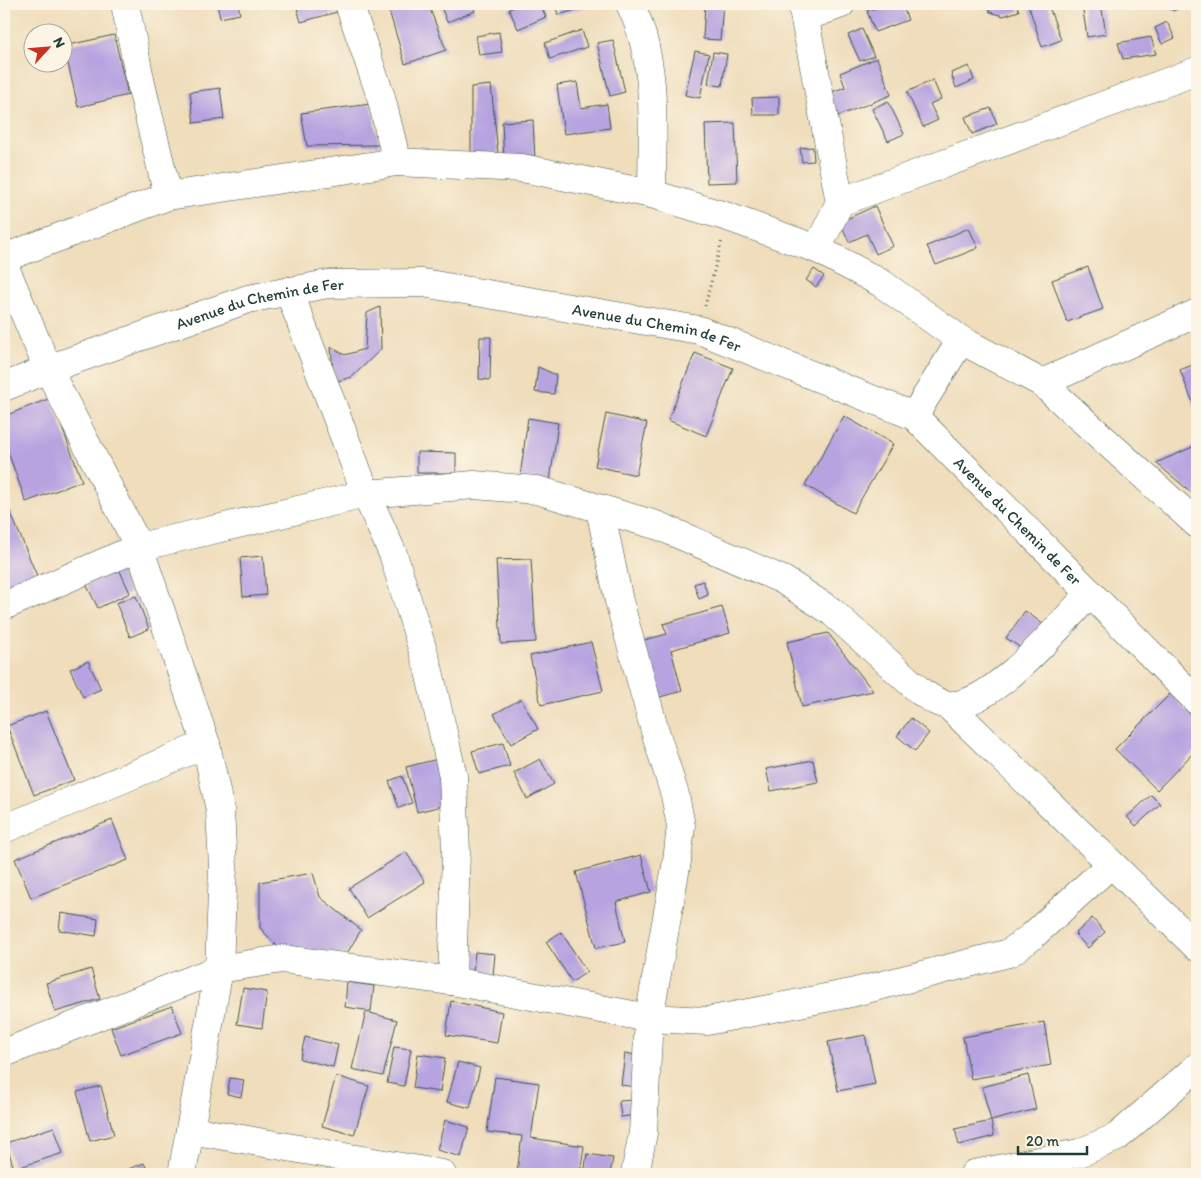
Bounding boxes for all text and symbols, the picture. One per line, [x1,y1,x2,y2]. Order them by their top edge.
north arrow [22,22,72,72]
text: N [50,35,69,50]
street label: Avenue du Chemin de Fer [173,275,344,334]
street label: Avenue du Chemin de Fer [571,300,744,356]
street label: Avenue du Chemin de Fer [950,453,1085,589]
scale bar [1018,1123,1087,1155]
text: 20 m [1026,1132,1060,1150]

